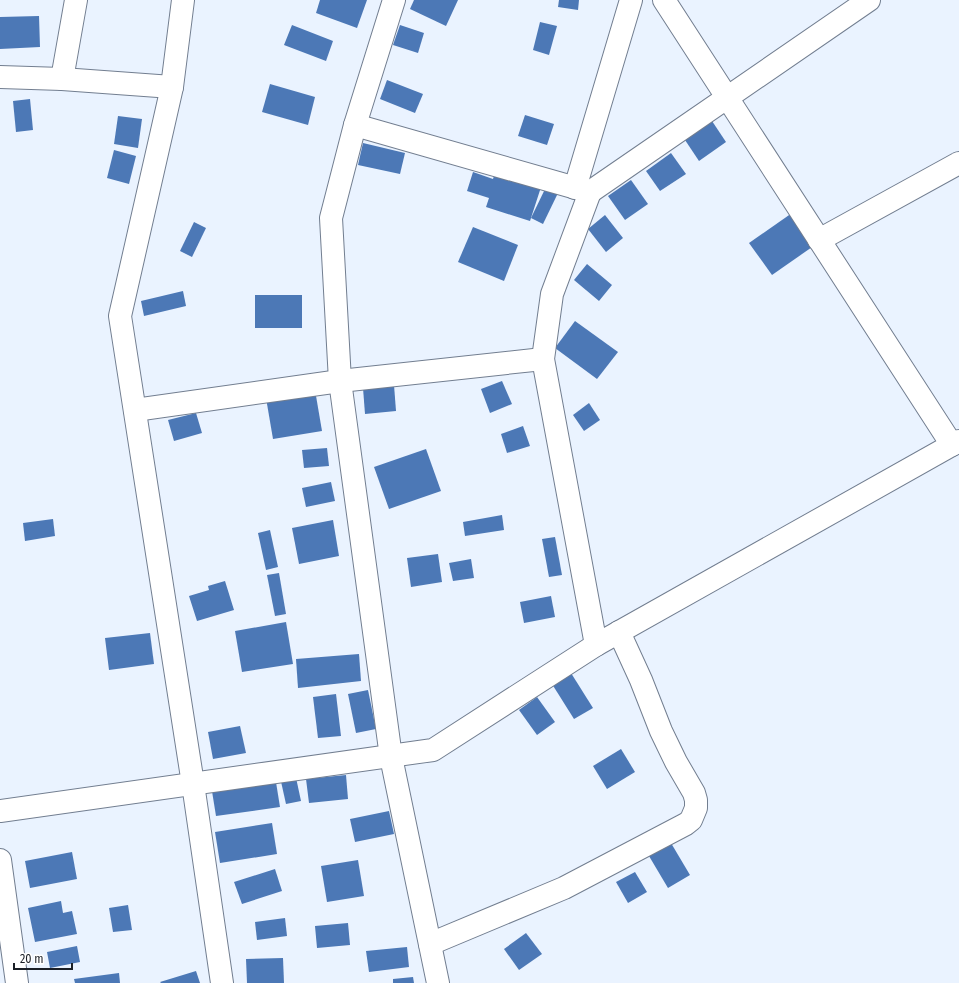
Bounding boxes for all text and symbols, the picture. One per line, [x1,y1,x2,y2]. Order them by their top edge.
scale bar [14,945,72,971]
text: 20 m [20,952,44,966]

